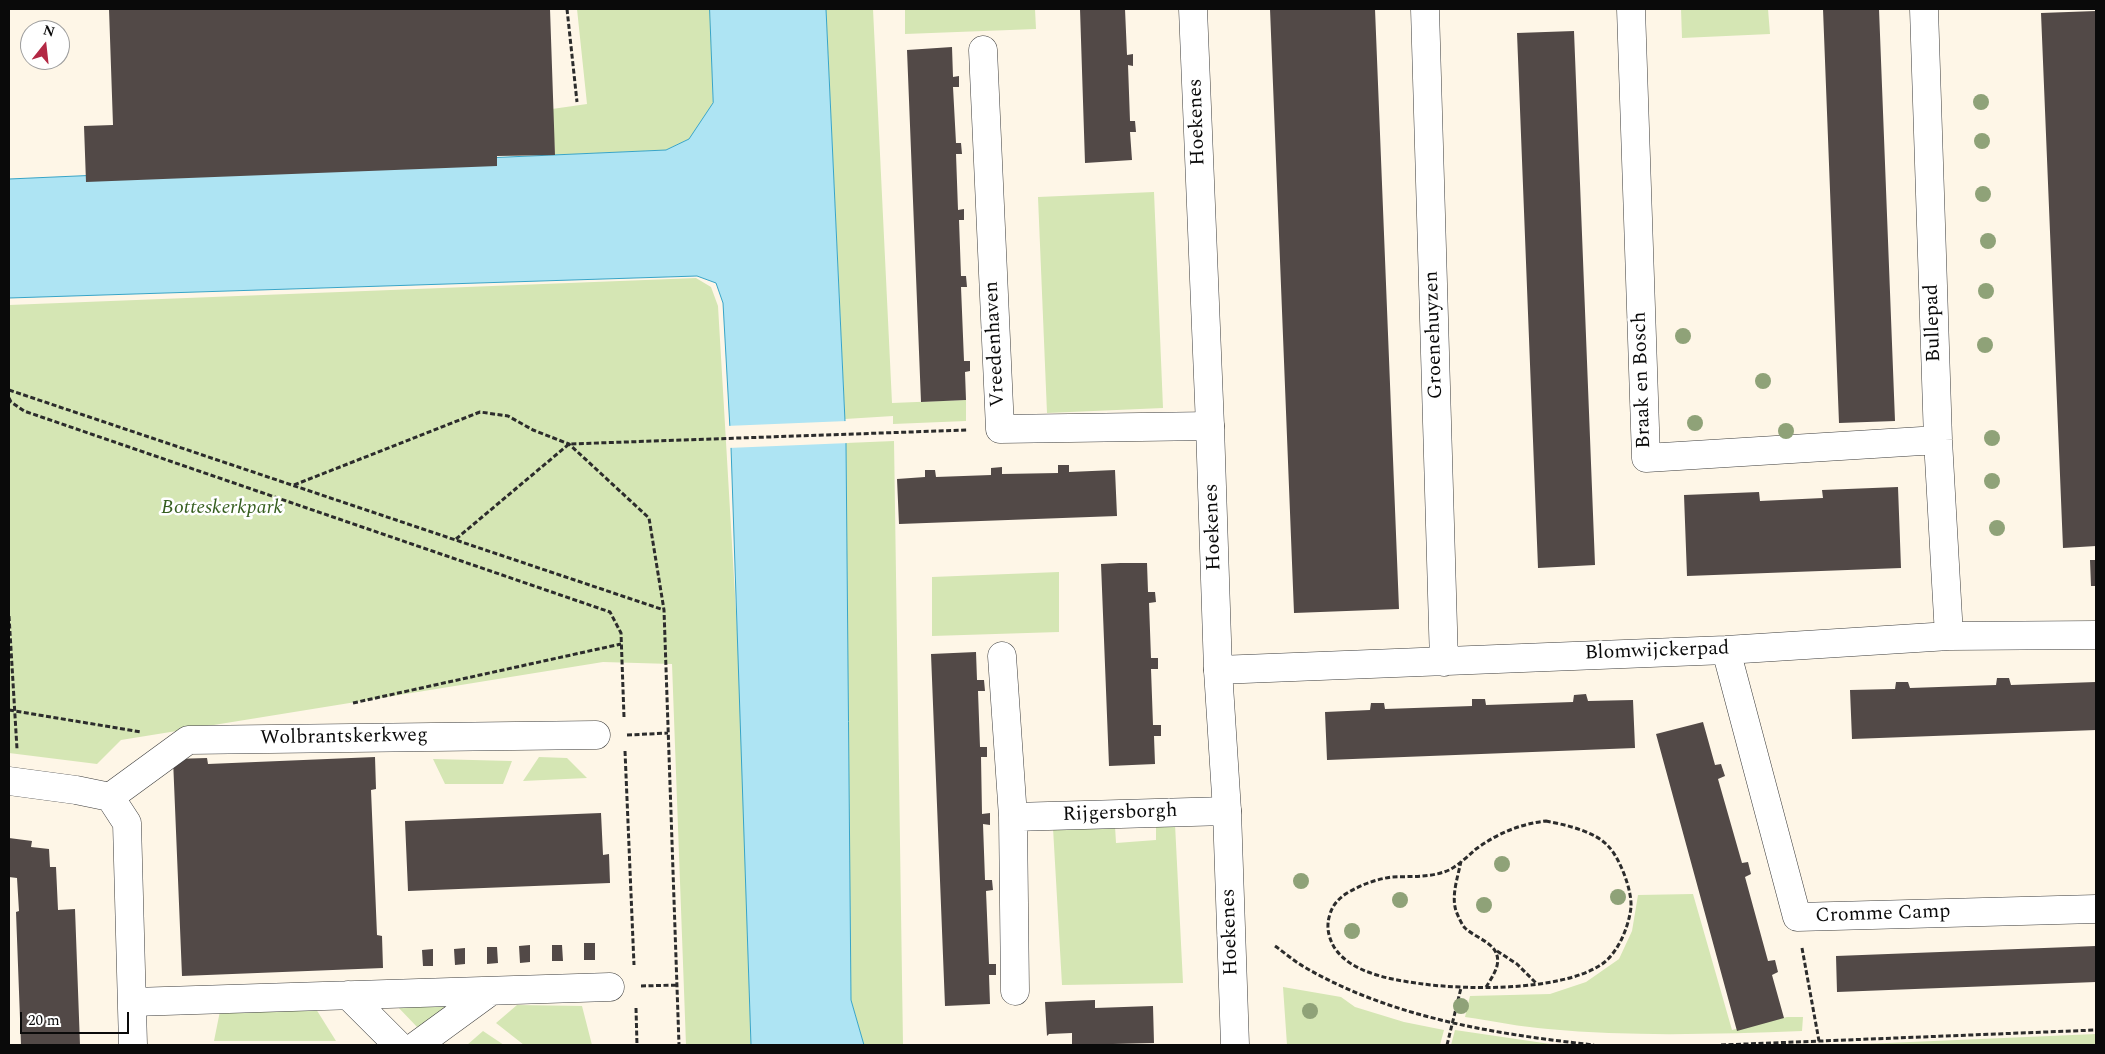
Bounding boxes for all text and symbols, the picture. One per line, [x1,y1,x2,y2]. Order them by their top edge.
text: N [41,19,57,43]
north arrow [20,20,70,70]
street label: Hoekenes [1184,78,1212,166]
street label: Groenehuyzen [1421,270,1449,400]
street label: Vreedenhaven [981,280,1011,408]
street label: Bullepad [1921,283,1947,363]
street label: Braak en Bosch [1629,311,1657,449]
street label: Hoekenes [1200,483,1228,571]
park label: Botteskerkpark [161,497,283,521]
street label: Blomwijckerpad [1584,637,1730,667]
street label: Wolbrantskerkweg [260,725,428,751]
street label: Rijgersborgh [1062,800,1178,828]
street label: Hoekenes [1217,888,1245,976]
street label: Cromme Camp [1815,901,1951,929]
scale bar [22,1002,131,1034]
text: 20 m [28,1009,60,1032]

